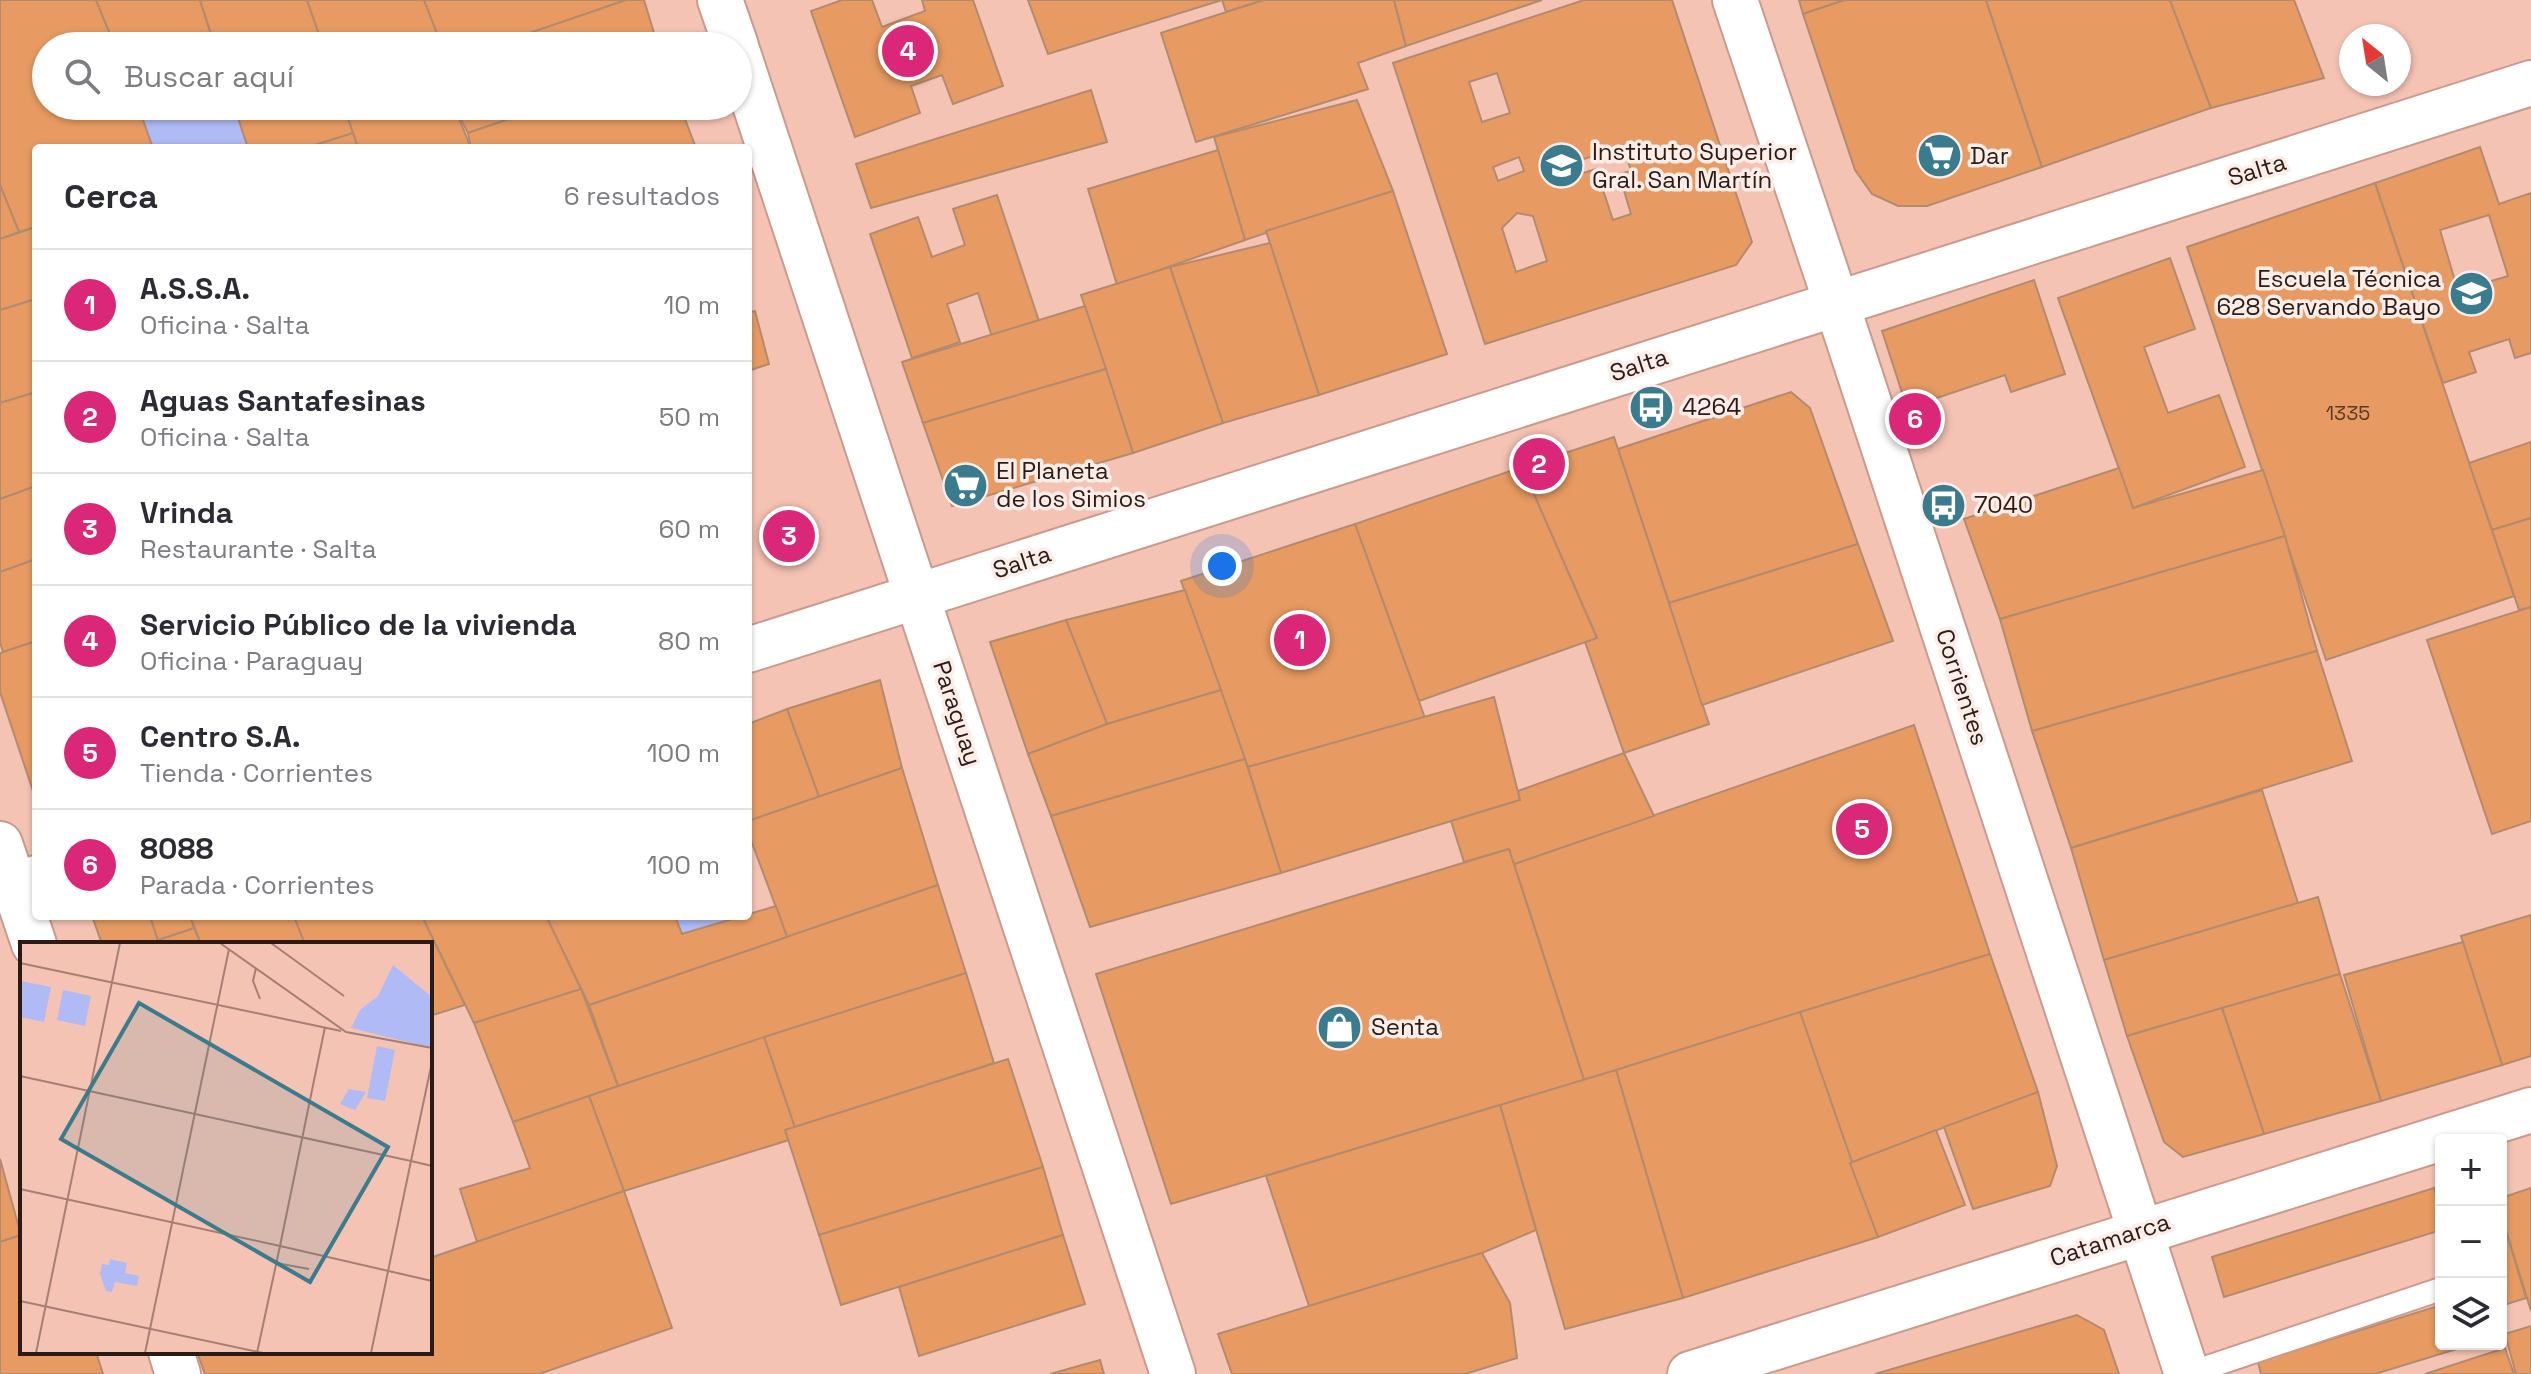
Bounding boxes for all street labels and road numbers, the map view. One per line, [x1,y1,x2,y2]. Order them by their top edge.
street label: Salta [2224,146,2290,193]
street label: Salta [1606,341,1672,388]
street label: Salta [989,538,1055,585]
street label: Corrientes [1929,625,1996,749]
street label: Paraguay [926,657,989,769]
street label: Catamarca [2046,1205,2174,1273]

